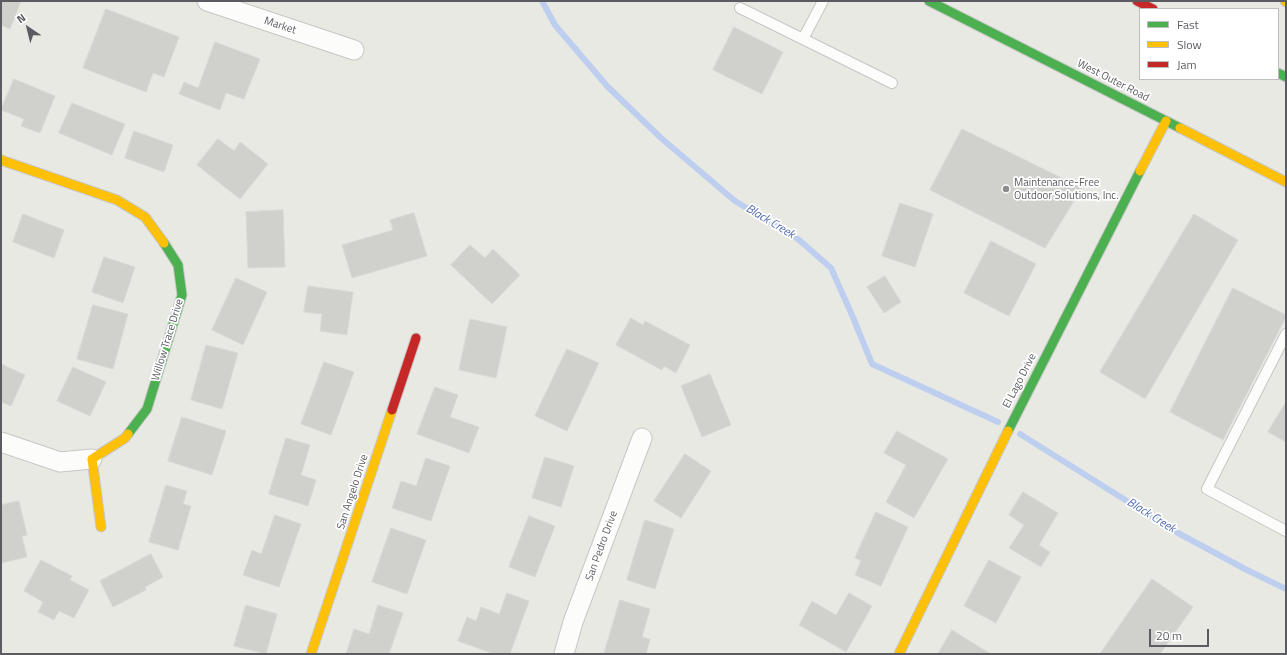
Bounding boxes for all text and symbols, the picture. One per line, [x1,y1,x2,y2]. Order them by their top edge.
north arrow [8,8,48,48]
legend [1139,8,1279,80]
text: N [13,9,29,27]
street label: Market [262,15,298,37]
text: Fast [1177,15,1199,34]
text: Slow [1177,35,1202,54]
text: Jam [1177,55,1197,74]
street label: West Outer Road [1075,57,1151,105]
place label: Maintenance-Free Outdoor Solutions, Inc. [1014,176,1119,202]
marker: Maintenance-Free Outdoor Solutions, Inc. [1001,184,1011,194]
water label: Black Creek [743,202,797,242]
street label: Willow Trace Drive [149,298,187,382]
street label: El Lago Drive [1001,351,1039,411]
street label: San Angelo Drive [335,453,371,531]
water label: Black Creek [1124,495,1178,537]
street label: San Pedro Drive [583,509,621,583]
scale bar [1151,621,1211,647]
text: 20 m [1156,626,1182,645]

